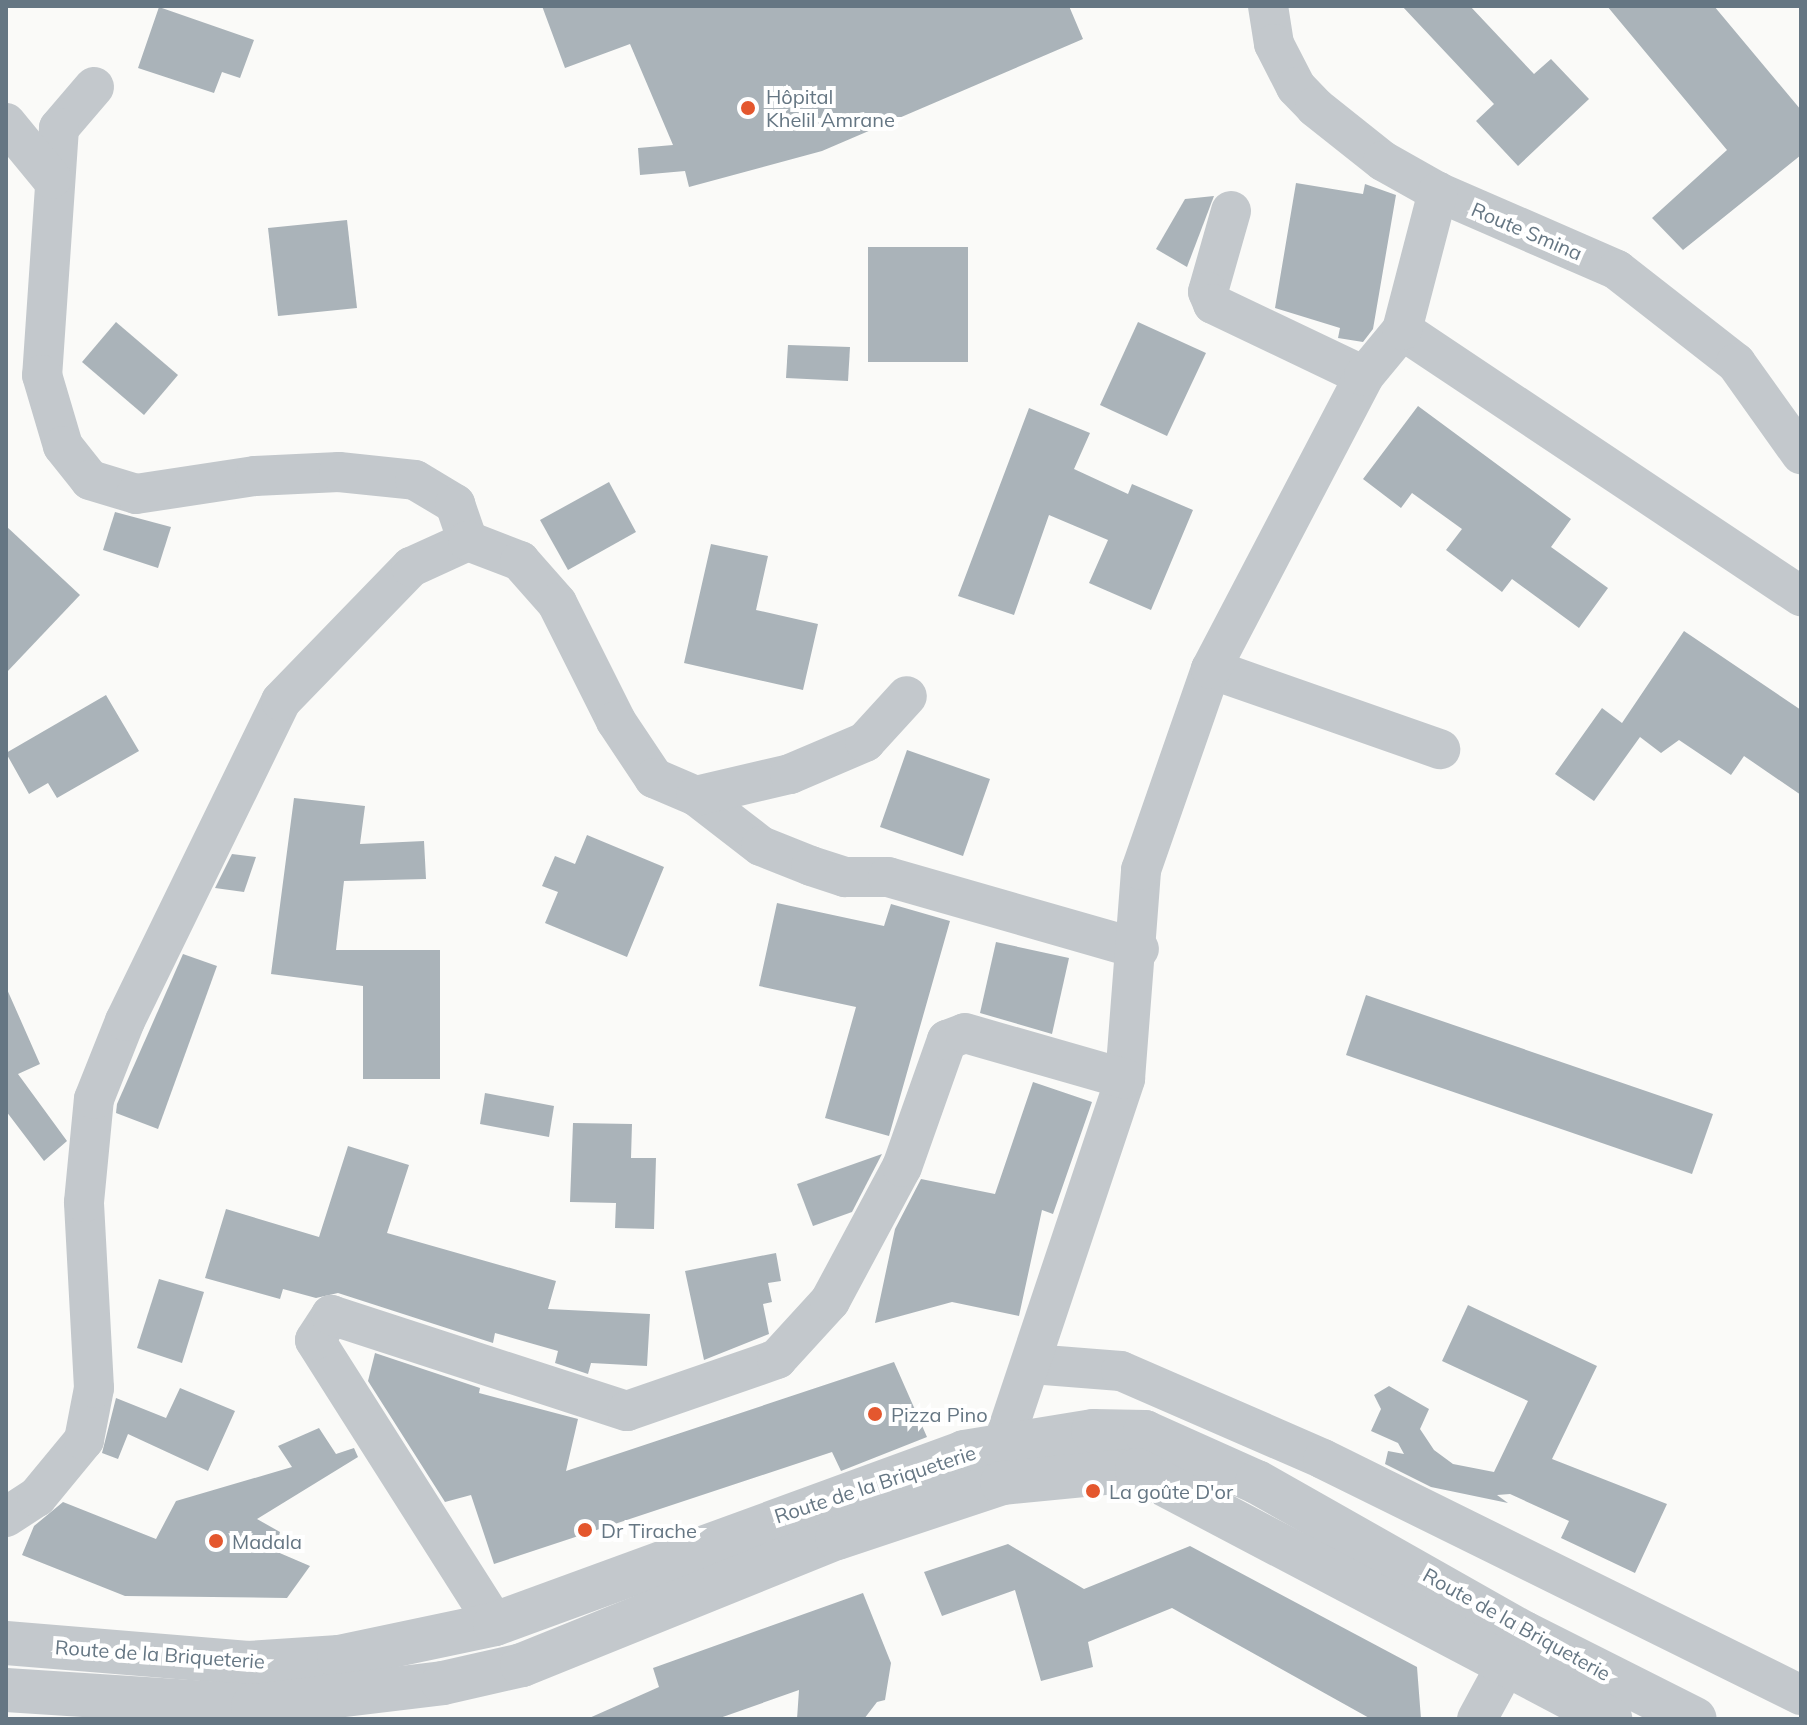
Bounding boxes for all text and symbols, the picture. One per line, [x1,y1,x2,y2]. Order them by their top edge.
place label: Hôpital Khelil Amrane [766,84,895,131]
marker: Hôpital Khelil Amrane [737,97,759,119]
street label: Route Smina [1468,197,1586,265]
place label: Pizza Pino [891,1402,988,1426]
marker: Pizza Pino [866,1405,884,1423]
street label: Route de la Briqueterie [771,1440,979,1528]
place label: La goûte D'or [1109,1479,1233,1503]
marker: La goûte D'or [1084,1482,1102,1500]
place label: Dr Tirache [601,1518,697,1542]
marker: Dr Tirache [576,1521,594,1539]
place label: Madala [232,1529,302,1553]
marker: Madala [207,1532,225,1550]
street label: Route de la Briqueterie [1419,1563,1615,1685]
street label: Route de la Briqueterie [54,1635,266,1673]

